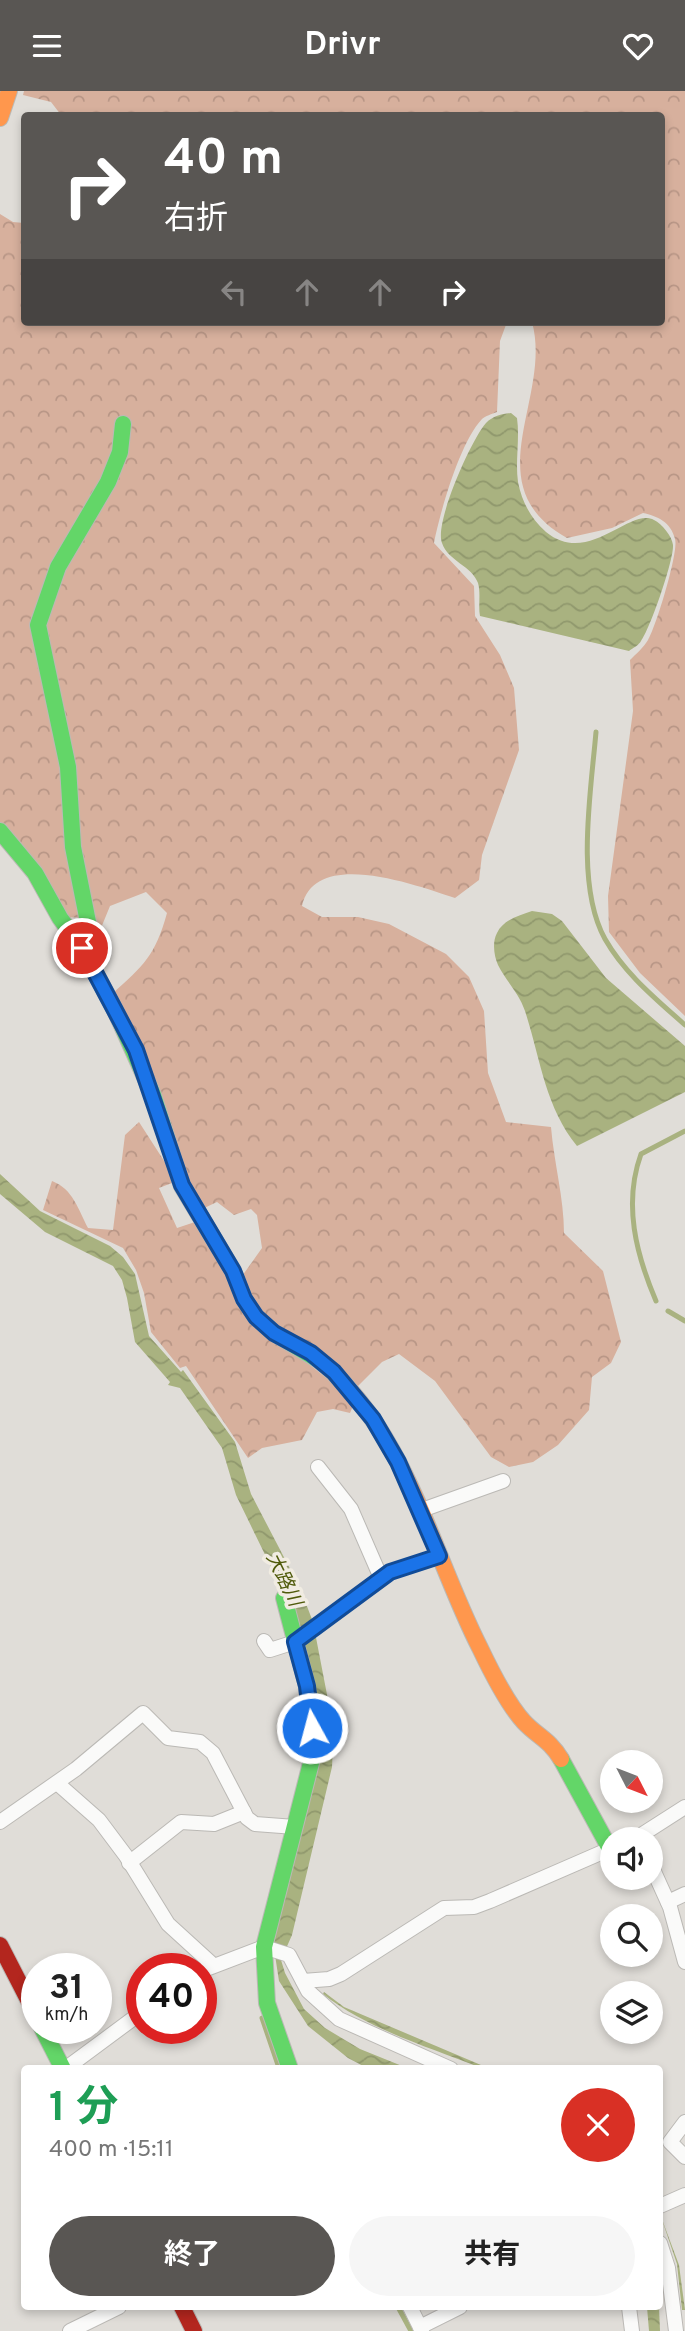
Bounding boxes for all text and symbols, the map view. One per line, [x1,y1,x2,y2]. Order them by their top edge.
text: Drivr [304,26,381,66]
icon: menu [28,27,66,65]
icon: heart [619,27,657,65]
text: 40 m [164,130,283,192]
icon: right [49,140,140,231]
text: 右折 [164,200,228,240]
icon: left [215,273,253,311]
icon: ahead [288,273,326,311]
icon: ahead [361,273,399,311]
icon: right [434,273,472,311]
pin [52,918,112,978]
icon: arrive [63,929,101,967]
water label: 大路川 [260,1549,307,1613]
position arrow [275,1691,349,1765]
north arrow [600,1750,663,1813]
map controls [600,1750,663,2044]
button: sound [600,1827,663,1890]
button: search [600,1904,663,1967]
speed limit sign: 40 [126,1953,217,2044]
text: 31 [49,1967,84,2011]
button: layers [600,1981,663,2044]
text: km/h [45,2004,88,2027]
text: 1 分 [49,2083,118,2136]
button: close [561,2088,635,2162]
text: 400 m · 15:11 [49,2136,174,2165]
button: 終了 [49,2216,335,2296]
button: 共有 [349,2216,635,2296]

